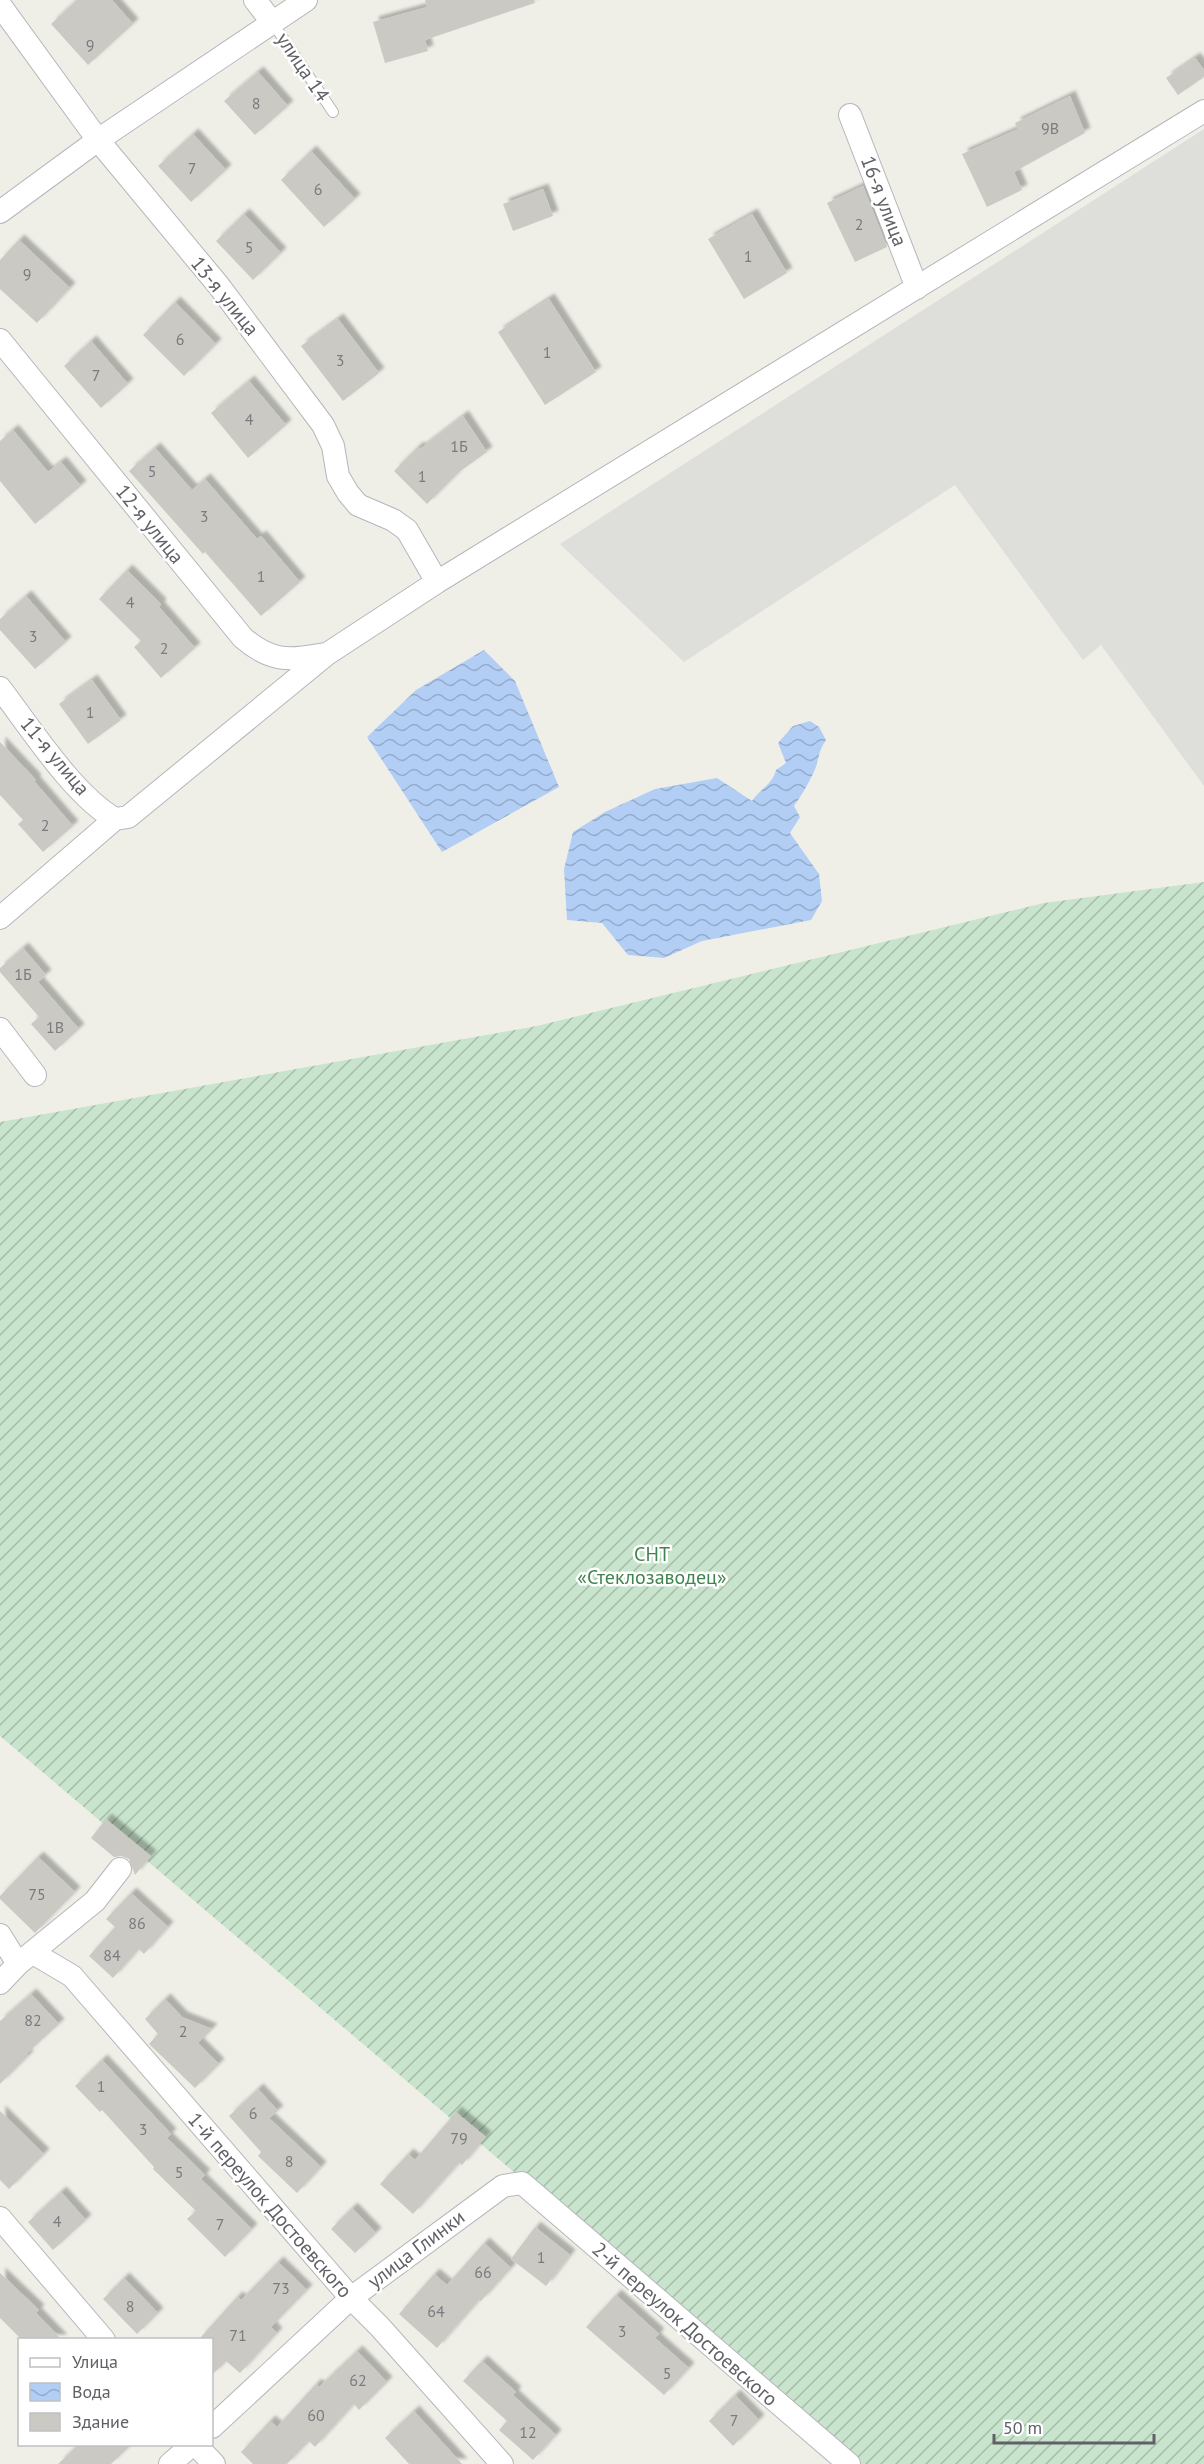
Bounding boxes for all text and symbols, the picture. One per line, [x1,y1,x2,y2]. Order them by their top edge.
street label: улица 14 [270,27,336,107]
house number: 9 [86,35,94,55]
house number: 8 [252,93,260,113]
house number: 9В [1041,118,1059,138]
street label: 16-я улица [855,152,913,250]
house number: 7 [188,158,196,178]
house number: 6 [314,179,322,199]
house number: 2 [855,214,863,234]
house number: 5 [245,237,253,257]
house number: 1 [744,246,752,266]
street label: 13-я улица [185,251,265,341]
house number: 9 [23,264,31,284]
house number: 6 [176,329,184,349]
house number: 1 [543,342,551,362]
house number: 3 [336,350,344,370]
house number: 7 [92,365,100,385]
house number: 4 [245,409,254,429]
house number: 1Б [450,436,468,456]
house number: 5 [148,461,156,481]
house number: 1 [418,466,426,486]
street label: 12-я улица [110,479,190,569]
house number: 3 [200,506,208,526]
house number: 1 [257,566,265,586]
house number: 4 [126,592,135,612]
house number: 3 [29,626,37,646]
house number: 2 [160,638,168,658]
house number: 1 [86,702,94,722]
street label: 11-я улица [15,711,95,801]
house number: 2 [41,815,49,835]
house number: 1Б [14,964,32,984]
house number: 1В [46,1017,64,1037]
park label: СНТ «Стеклозаводец» [577,1541,727,1590]
house number: 75 [28,1884,46,1904]
house number: 86 [128,1913,146,1933]
house number: 84 [103,1945,121,1965]
house number: 82 [24,2010,42,2030]
house number: 2 [179,2021,187,2041]
house number: 1 [97,2076,105,2096]
house number: 6 [249,2103,257,2123]
street label: 1-й переулок Достоевского [182,2107,358,2303]
house number: 3 [139,2119,147,2139]
house number: 79 [450,2128,468,2148]
house number: 8 [285,2151,293,2171]
house number: 5 [175,2162,183,2182]
street label: улица Глинки [362,2204,470,2294]
house number: 4 [53,2211,62,2231]
house number: 7 [216,2214,224,2234]
street label: 2-й переулок Достоевского [587,2236,783,2412]
house number: 1 [537,2247,545,2267]
house number: 66 [474,2262,492,2282]
house number: 73 [272,2278,290,2298]
house number: 8 [126,2296,134,2316]
house number: 64 [427,2301,445,2321]
house number: 3 [618,2321,626,2341]
house number: 71 [229,2325,247,2345]
legend [18,2338,213,2446]
text: Улица [72,2350,118,2373]
house number: 5 [663,2363,671,2383]
house number: 62 [349,2370,367,2390]
text: Вода [72,2380,111,2403]
house number: 60 [307,2405,325,2425]
scale bar [994,2407,1154,2445]
text: Здание [72,2410,129,2433]
house number: 7 [730,2410,738,2430]
text: 50 m [1003,2416,1042,2439]
house number: 12 [519,2422,537,2442]

